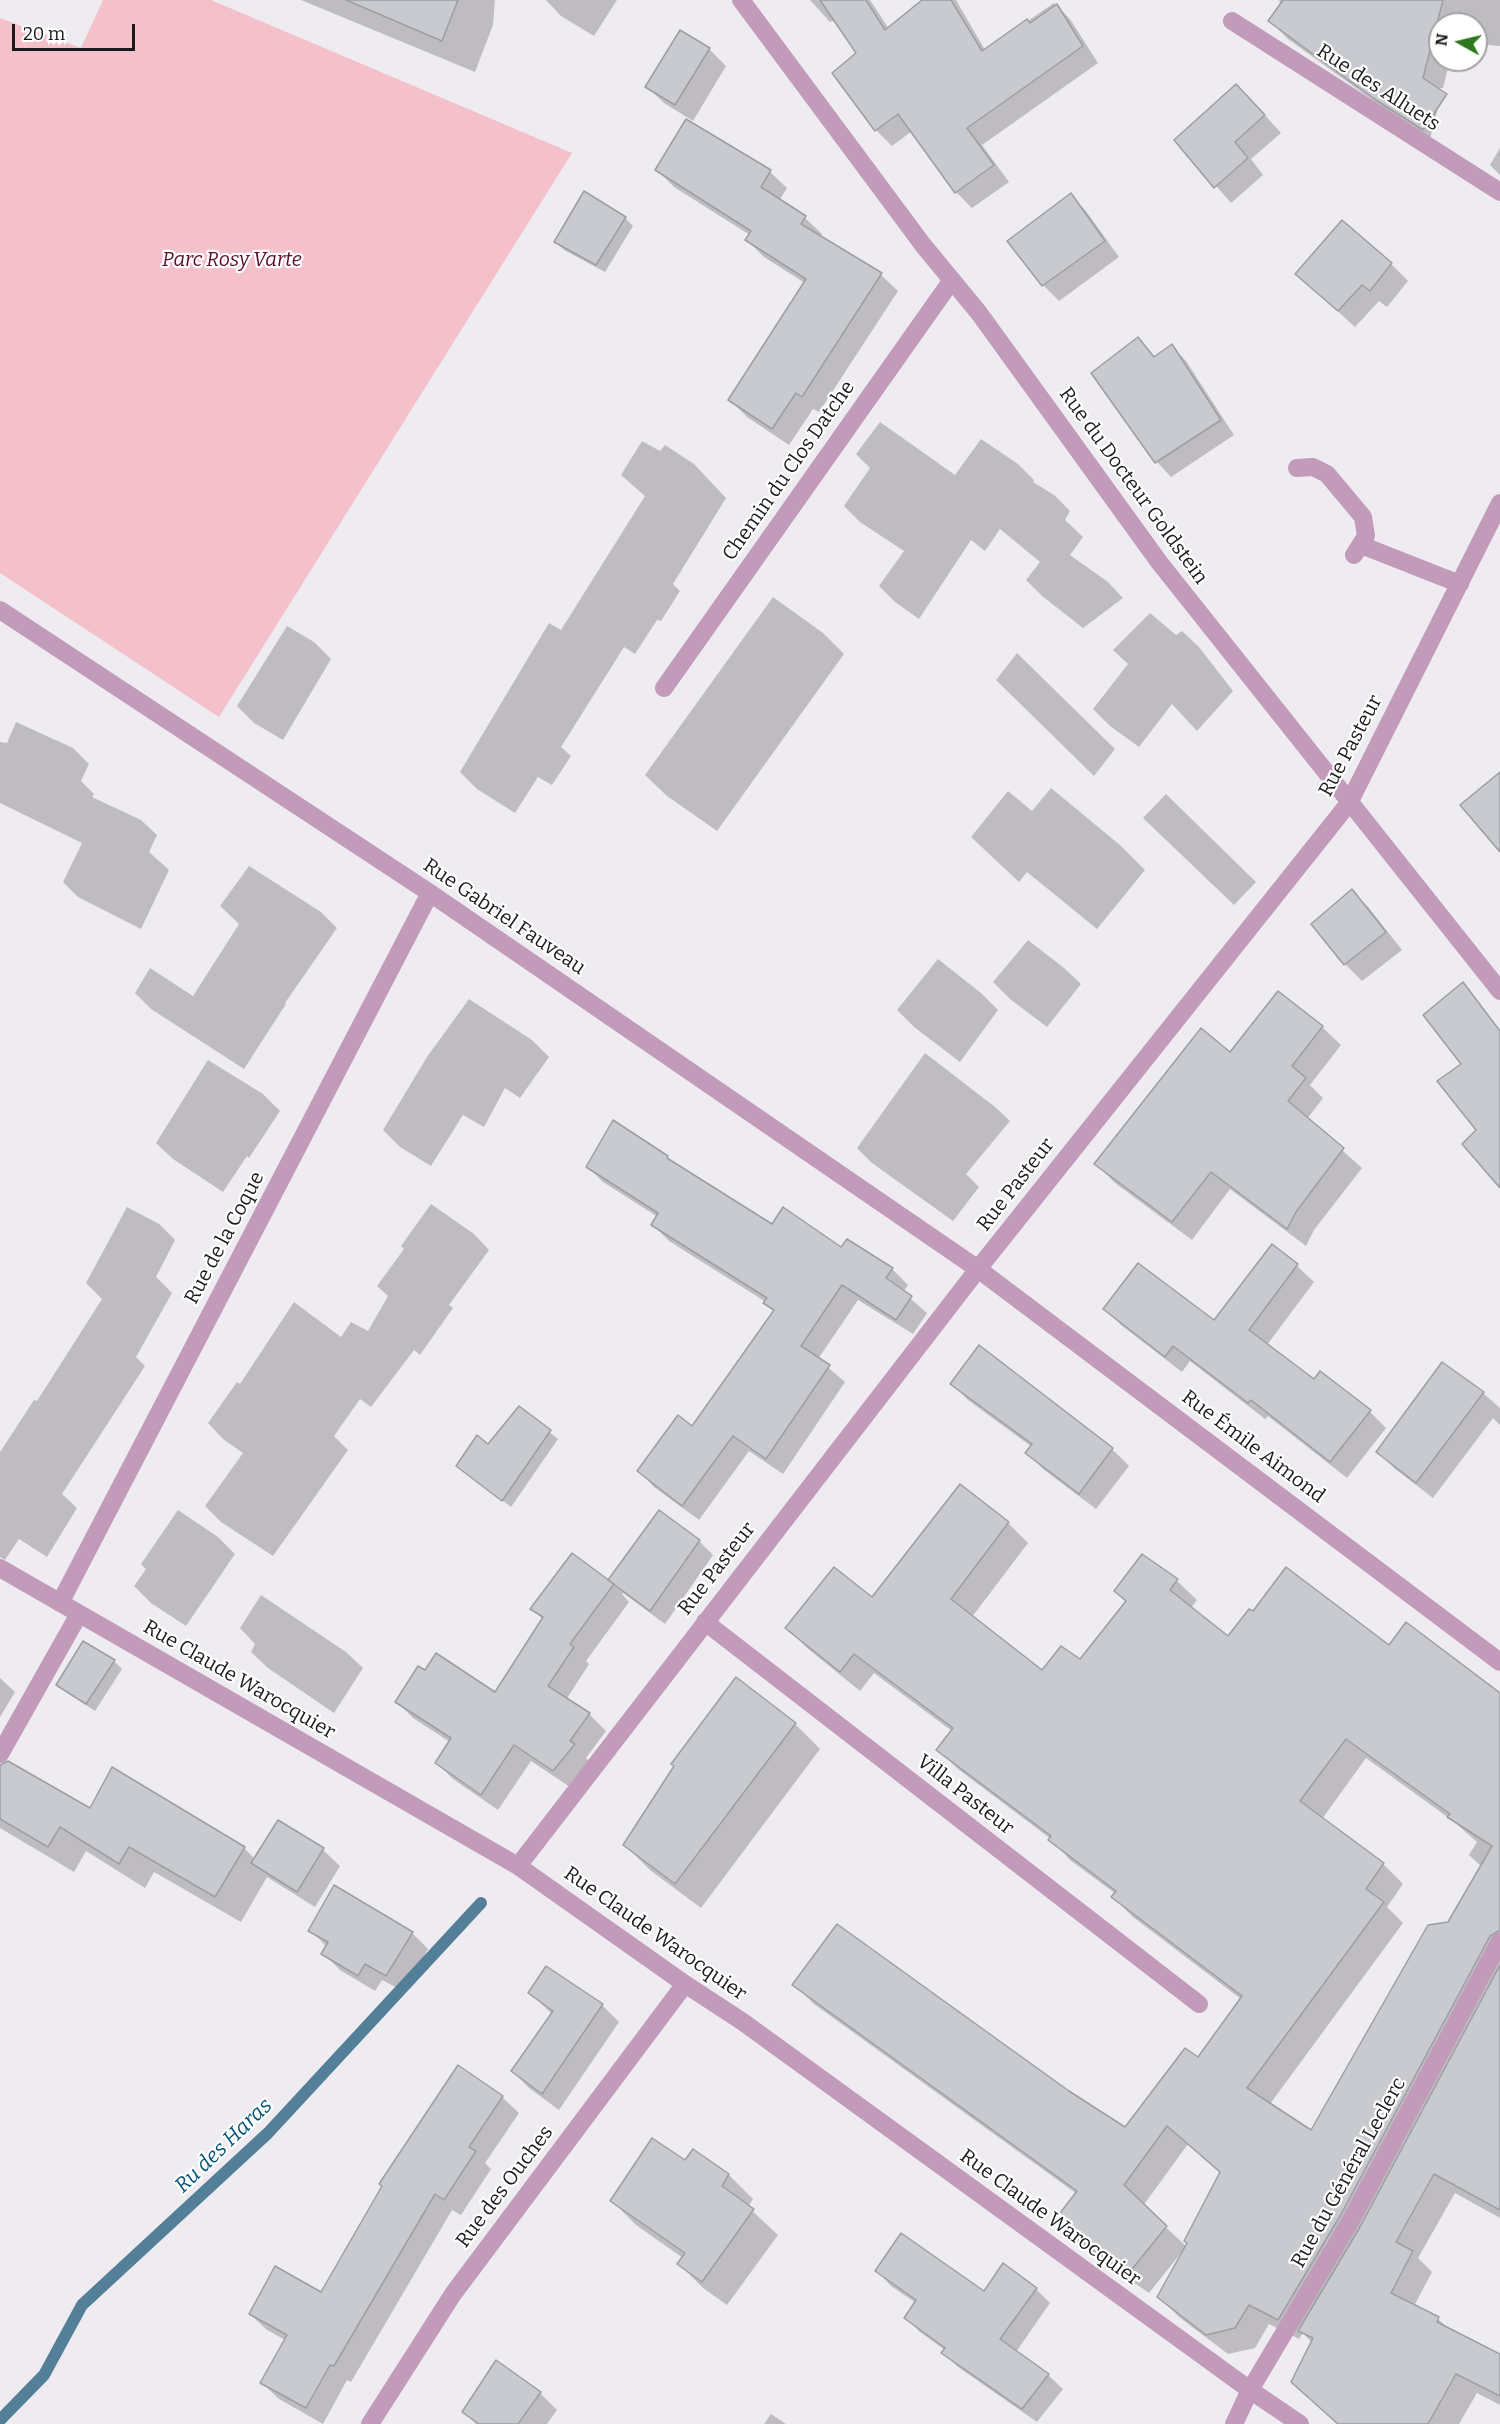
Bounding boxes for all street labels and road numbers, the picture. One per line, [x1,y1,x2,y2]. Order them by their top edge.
street label: Rue des Alluets [1312,39,1444,137]
street label: Chemin du Clos Datche [718,377,860,565]
street label: Rue du Docteur Goldstein [1054,383,1212,589]
street label: Rue Pasteur [1314,691,1388,801]
street label: Rue Gabriel Fauveau [418,854,590,980]
street label: Rue Pasteur [972,1134,1060,1236]
street label: Rue de la Coque [180,1168,270,1308]
street label: Rue Émile Aimond [1177,1385,1329,1509]
street label: Rue Pasteur [673,1518,761,1620]
street label: Rue Claude Warocquier [139,1615,339,1745]
street label: Villa Pasteur [912,1750,1018,1840]
street label: Rue Claude Warocquier [559,1862,751,2006]
street label: Rue du Général Leclerc [1287,2074,1411,2272]
street label: Rue des Ouches [451,2121,559,2253]
street label: Rue Claude Warocquier [955,2144,1145,2292]

